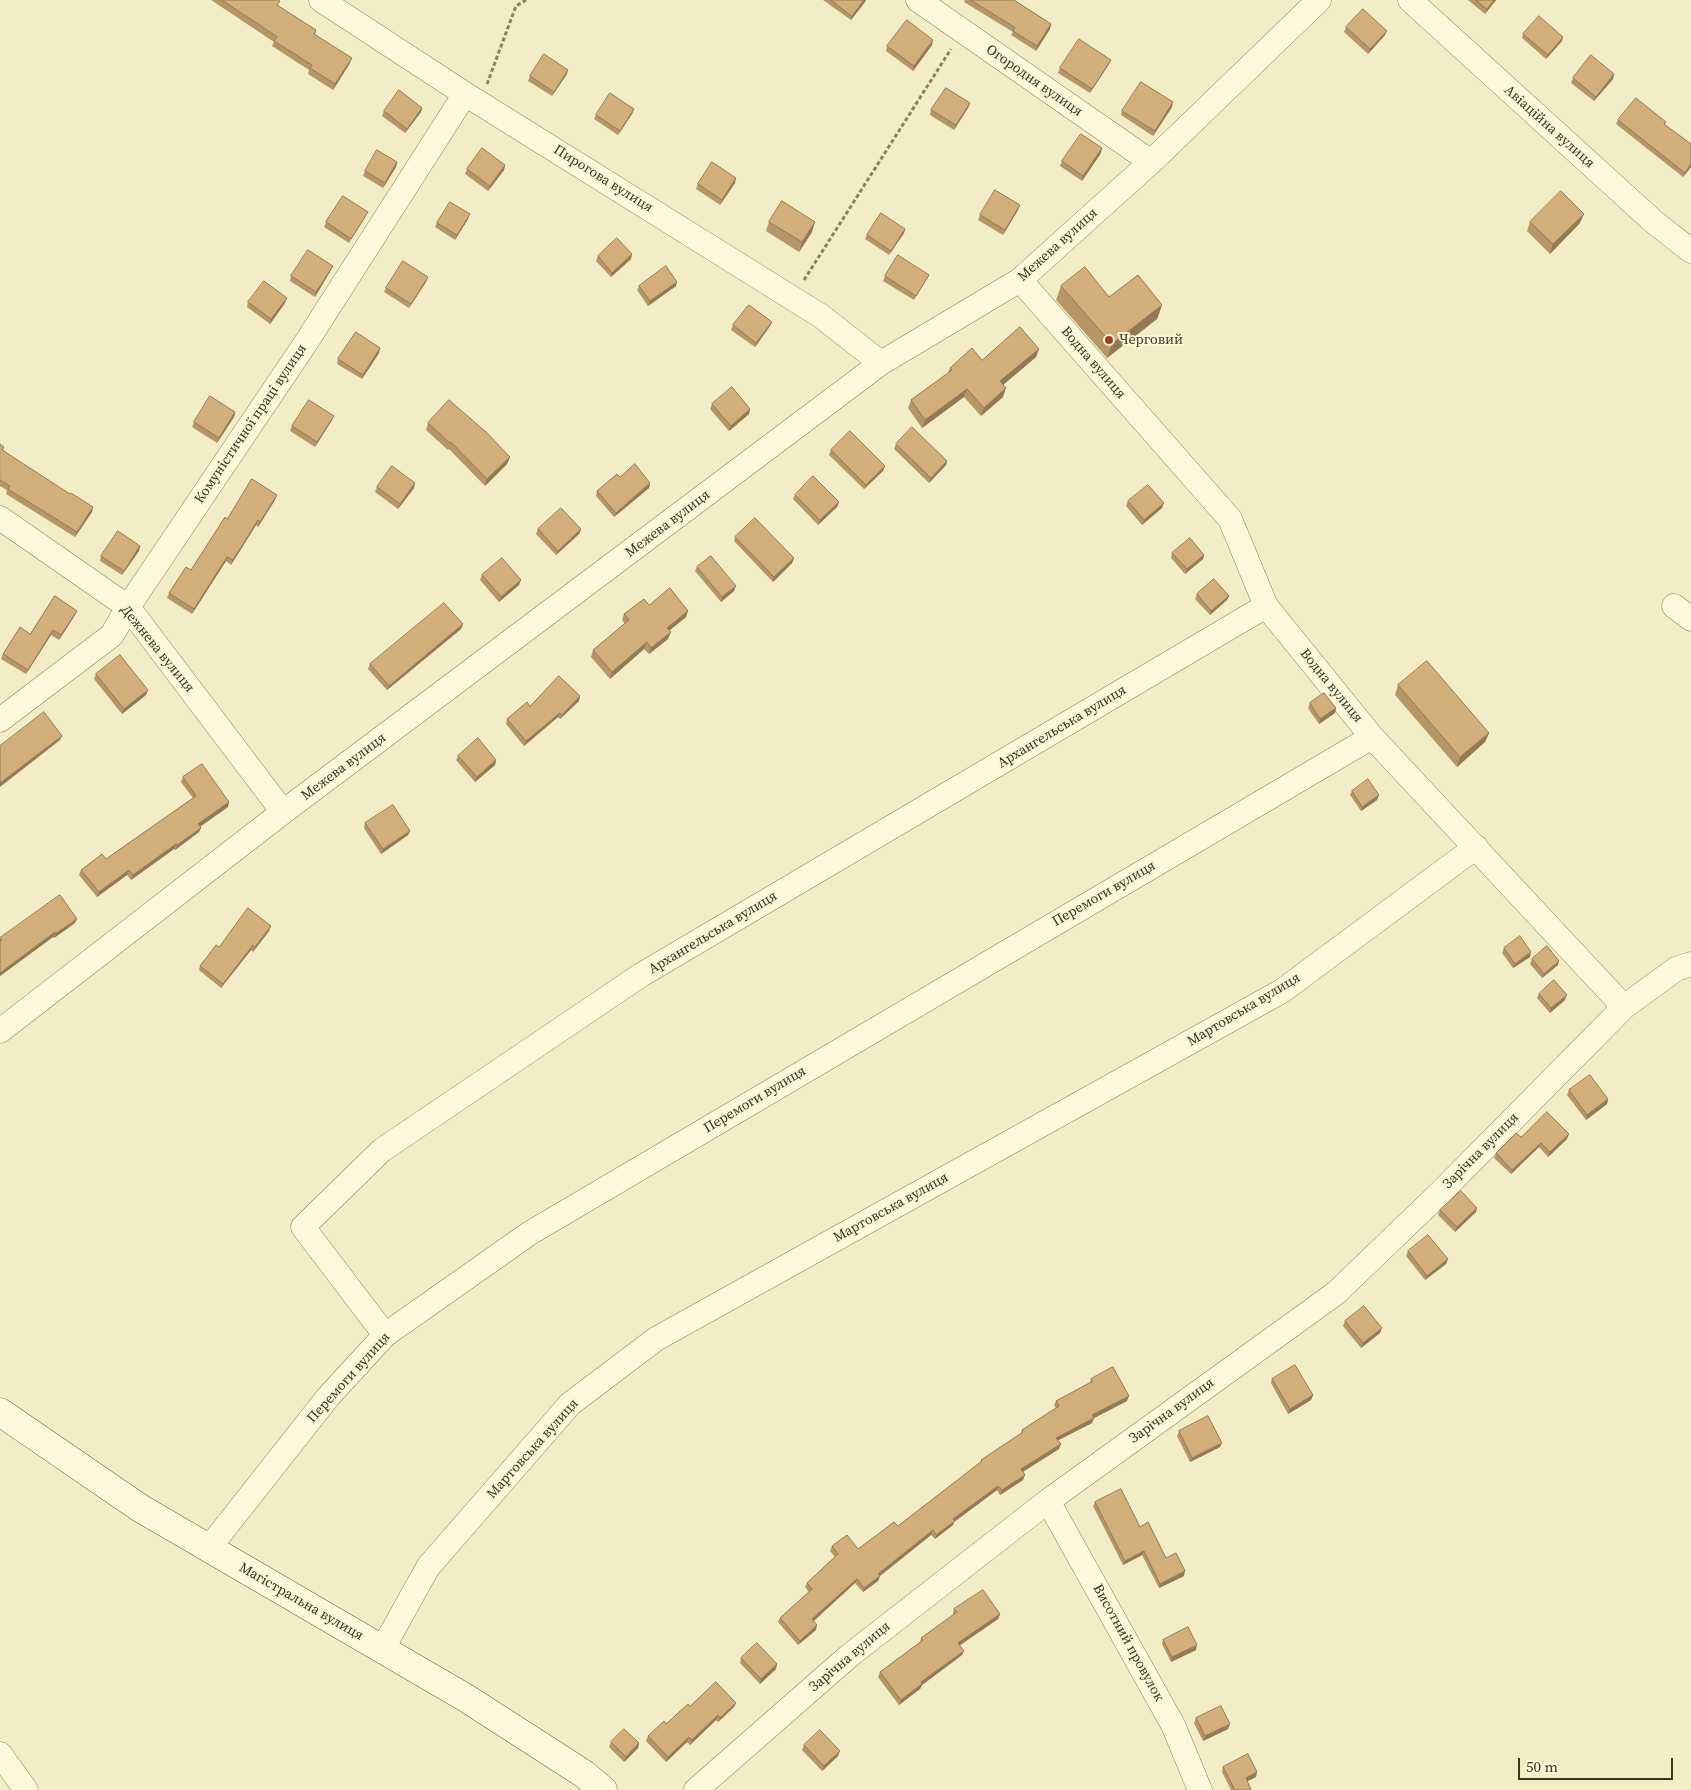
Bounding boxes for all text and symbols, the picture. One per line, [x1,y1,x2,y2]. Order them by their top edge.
street label: Огородня вулиця [983,42,1085,120]
street label: Авіаційна вулиця [1500,82,1598,172]
street label: Пирогова вулиця [550,142,656,216]
street label: Межева вулиця [1015,205,1101,285]
street label: Водна вулиця [1057,323,1129,403]
place label: Черговий [1119,332,1183,348]
marker: Черговий [1103,334,1115,346]
street label: Комуністичної праці вулиця [191,341,311,507]
street label: Межева вулиця [622,487,714,561]
street label: Дежнева вулиця [117,602,197,696]
street label: Водна вулиця [1296,646,1366,726]
street label: Архангельська вулиця [995,682,1129,772]
street label: Межева вулиця [298,730,390,804]
street label: Перемоги вулиця [1049,858,1159,930]
street label: Архангельська вулиця [646,888,780,978]
street label: Мартовська вулиця [1185,970,1303,1050]
street label: Перемоги вулиця [701,1063,809,1137]
street label: Зарічна вулиця [1439,1109,1523,1193]
street label: Мартовська вулиця [831,1170,951,1246]
street label: Перемоги вулиця [304,1329,394,1427]
street label: Зарічна вулиця [1126,1375,1218,1447]
street label: Мартовська вулиця [484,1396,582,1502]
street label: Магістральна вулиця [236,1560,366,1644]
street label: Висотний провулок [1089,1582,1167,1704]
street label: Зарічна вулиця [806,1618,894,1696]
scale bar [1521,1748,1676,1780]
text: 50 m [1526,1756,1558,1777]

